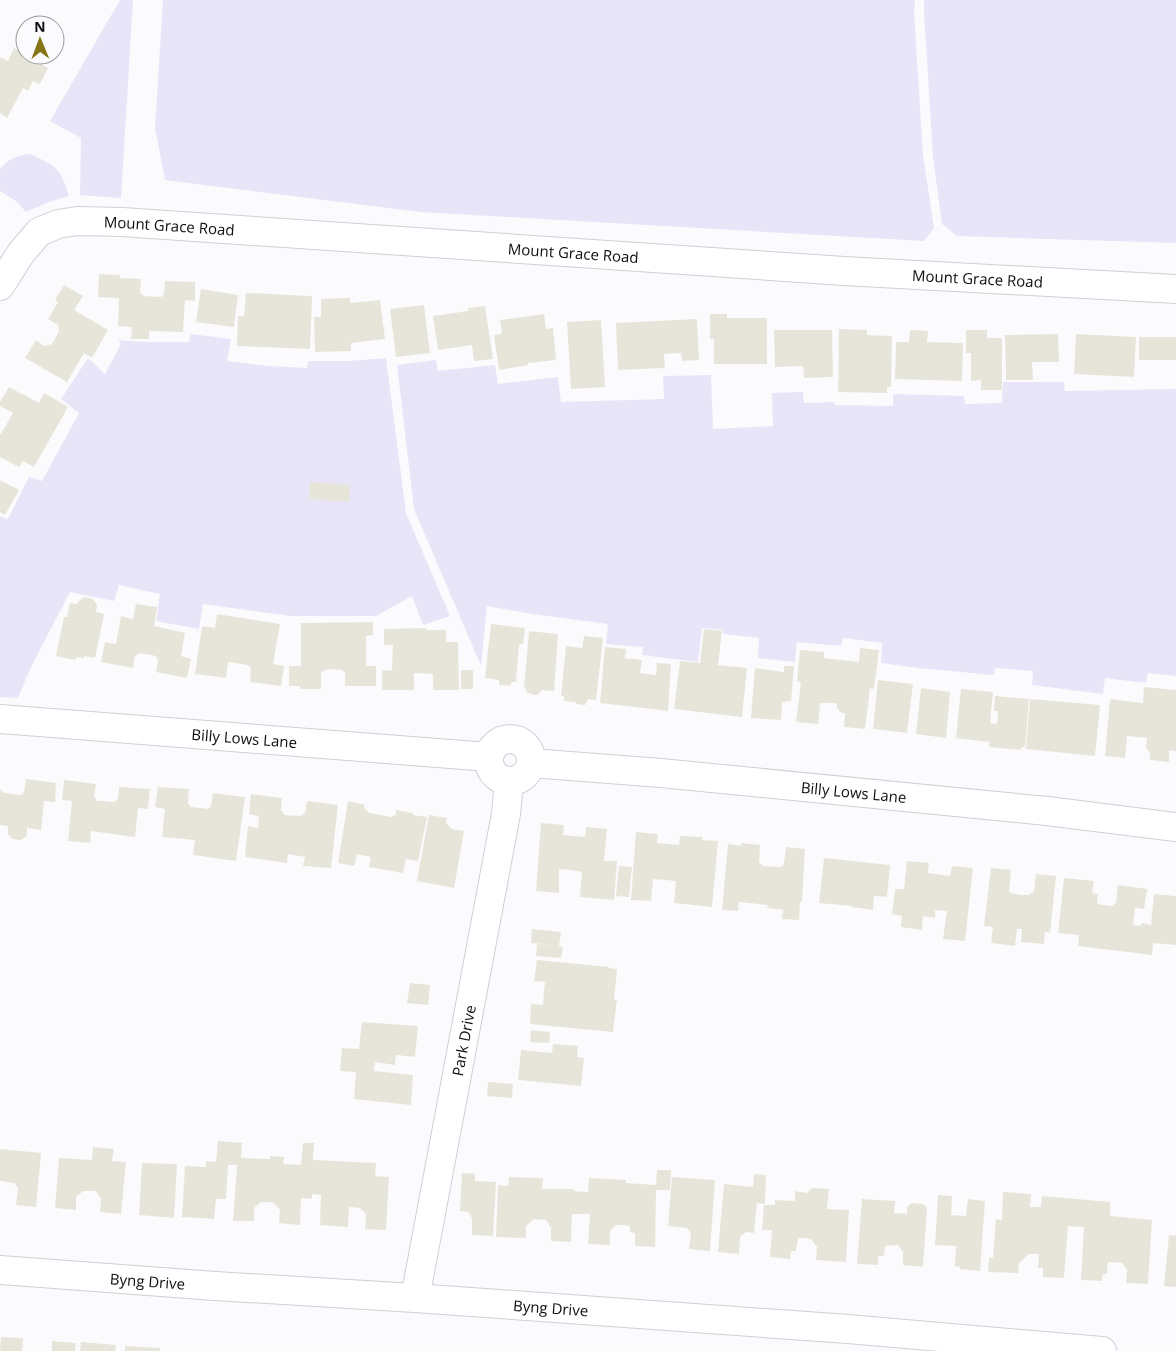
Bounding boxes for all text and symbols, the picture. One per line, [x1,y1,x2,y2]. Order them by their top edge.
north arrow [15,15,65,65]
text: N [34,17,46,36]
street label: Mount Grace Road [104,212,235,240]
street label: Mount Grace Road [507,238,639,267]
street label: Mount Grace Road [912,265,1043,292]
street label: Billy Lows Lane [191,724,298,752]
street label: Billy Lows Lane [800,777,907,807]
street label: Park Drive [447,1003,480,1078]
street label: Byng Drive [109,1268,186,1294]
street label: Byng Drive [512,1295,589,1320]

